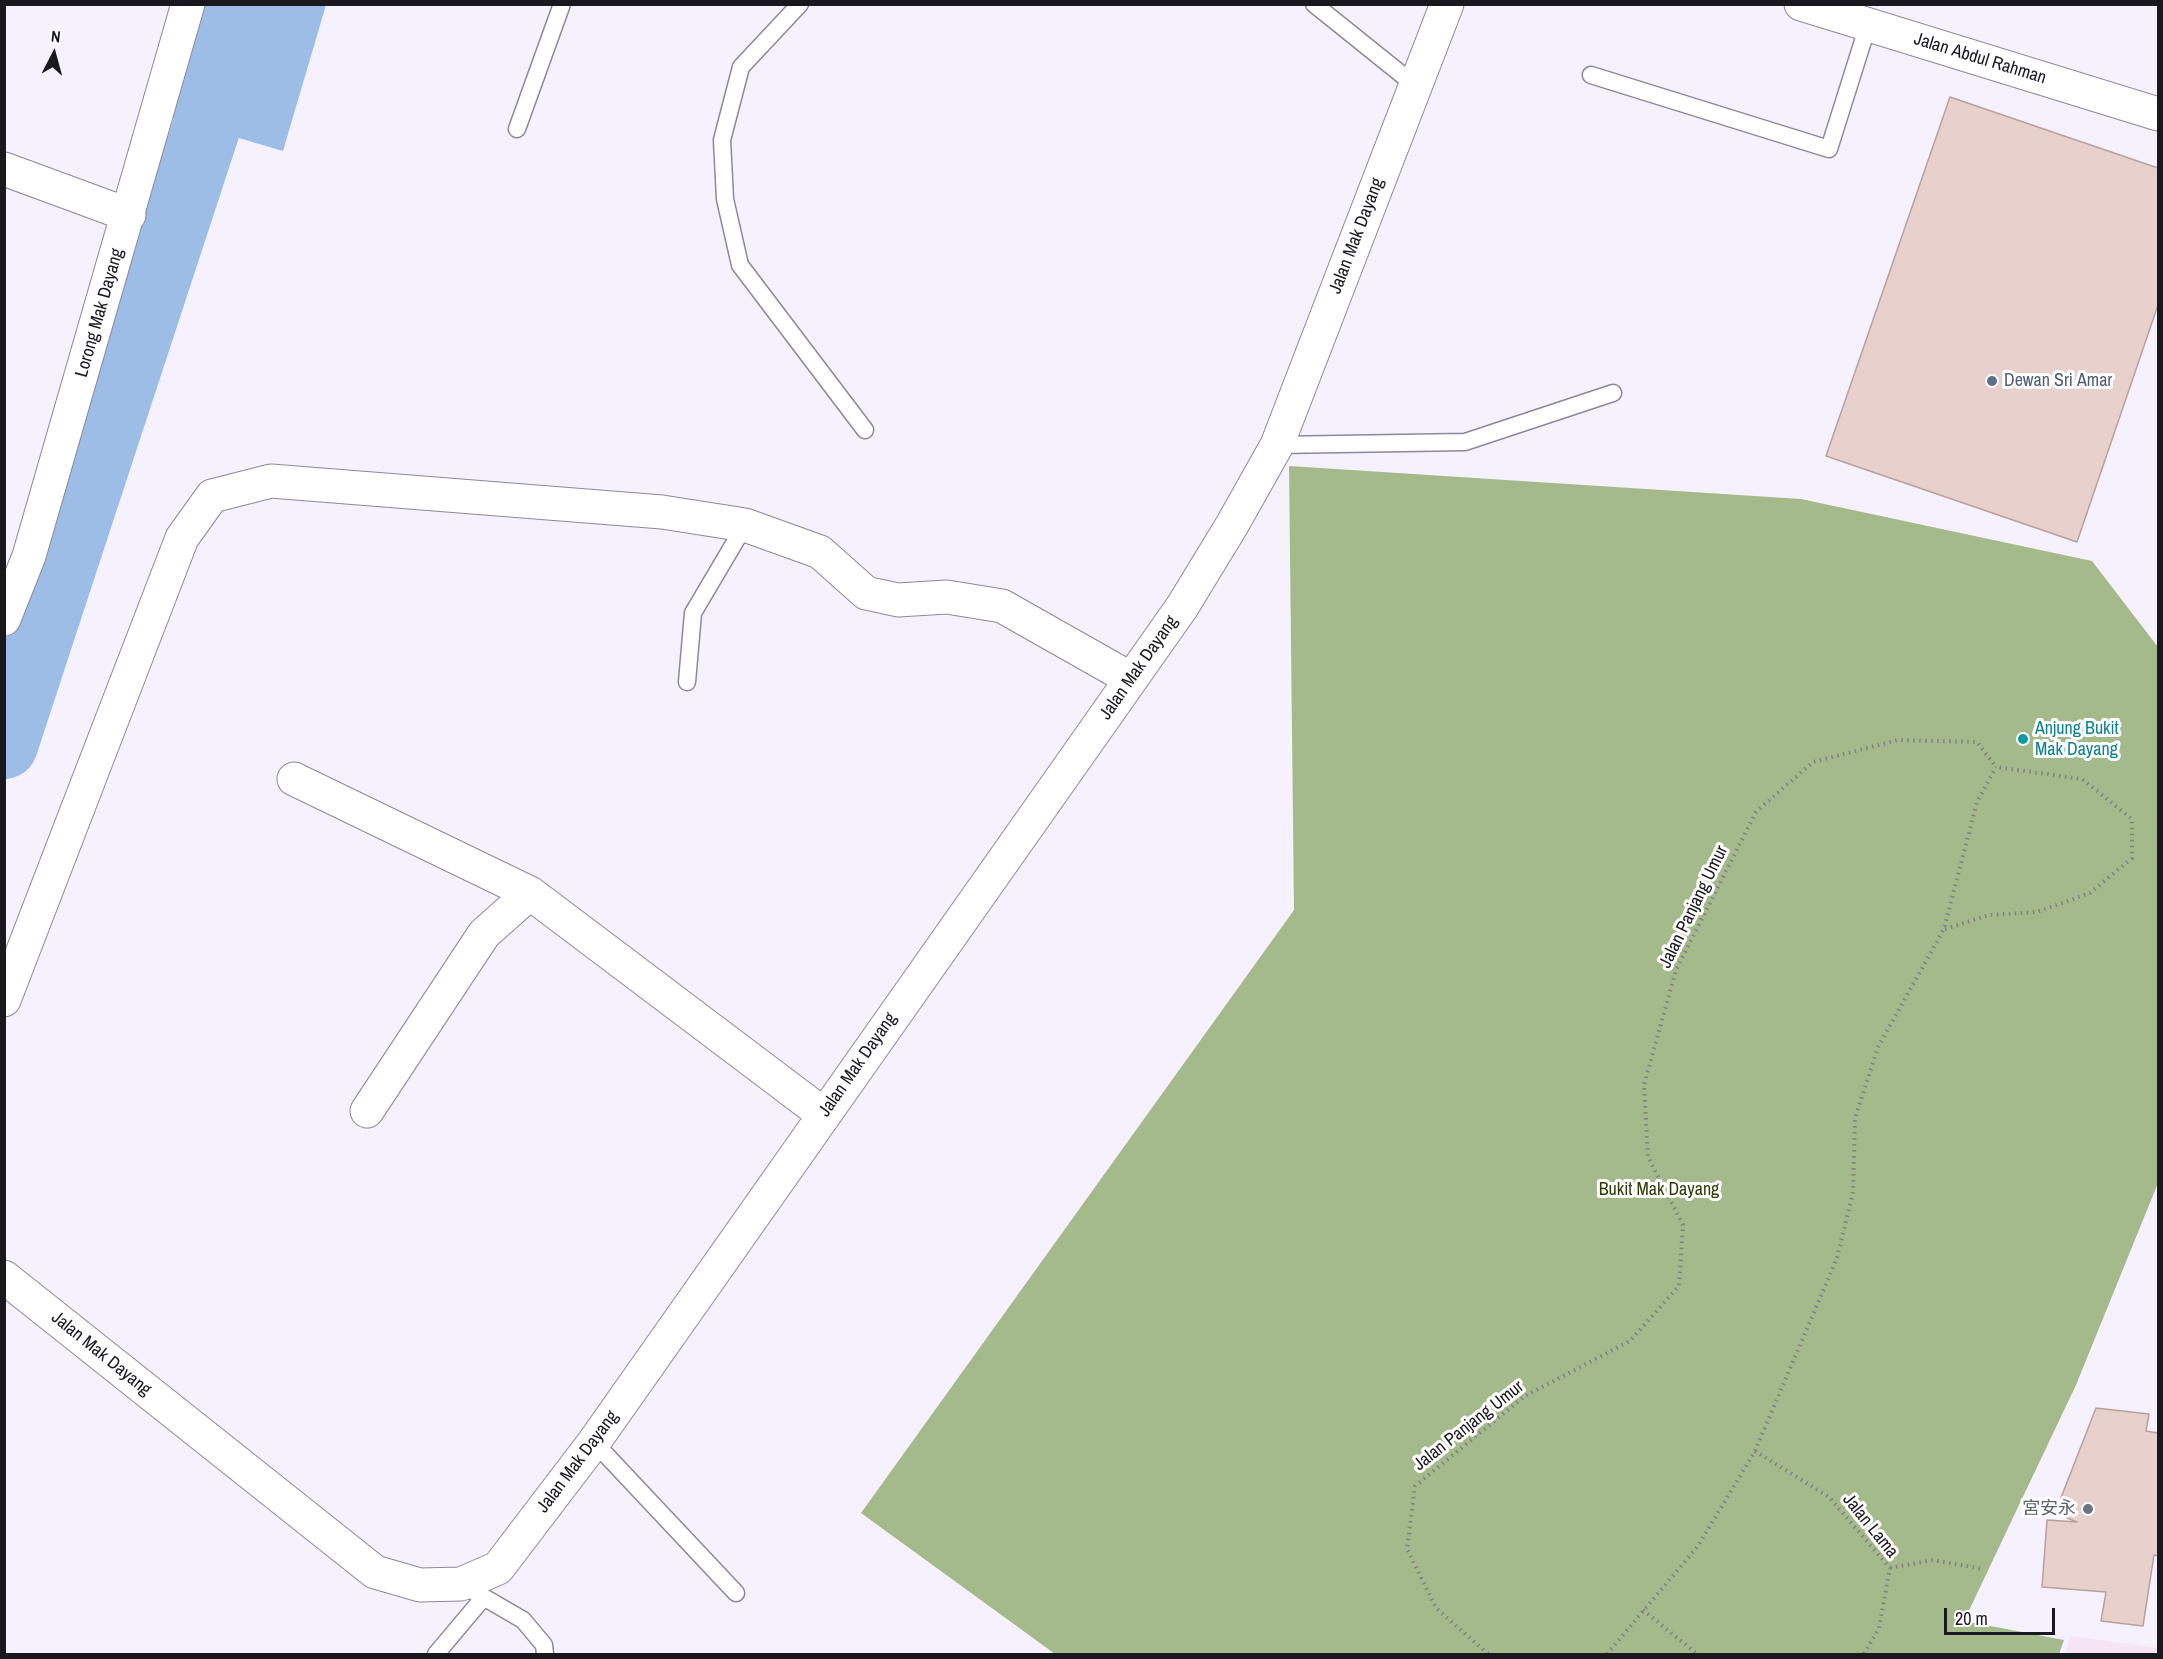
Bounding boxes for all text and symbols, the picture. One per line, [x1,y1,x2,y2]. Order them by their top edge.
north arrow [24,24,84,84]
text: N [50,25,62,48]
street label: Jalan Abdul Rahman [1911,29,2049,89]
street label: Jalan Mak Dayang [1325,175,1389,297]
street label: Lorong Mak Dayang [71,246,129,380]
place label: Dewan Sri Amar [2004,370,2112,392]
marker: Dewan Sri Amar [1985,374,1999,388]
street label: Jalan Mak Dayang [1095,612,1183,724]
place label: Anjung Bukit Mak Dayang [2035,718,2119,760]
marker: Anjung Bukit Mak Dayang [2016,732,2030,746]
street label: Jalan Panjang Umur [1655,842,1733,972]
street label: Jalan Mak Dayang [814,1009,902,1121]
park label: Bukit Mak Dayang [1599,1179,1719,1201]
street label: Jalan Mak Dayang [47,1307,155,1401]
street label: Jalan Panjang Umur [1410,1376,1528,1476]
street label: Jalan Mak Dayang [533,1407,623,1517]
street label: Jalan Lama [1838,1490,1902,1562]
place label: 宮安永 [2022,1498,2076,1520]
marker: 宮安永 [2081,1502,2095,1516]
scale bar [1947,1596,2058,1634]
text: 20 m [1955,1606,1988,1631]

